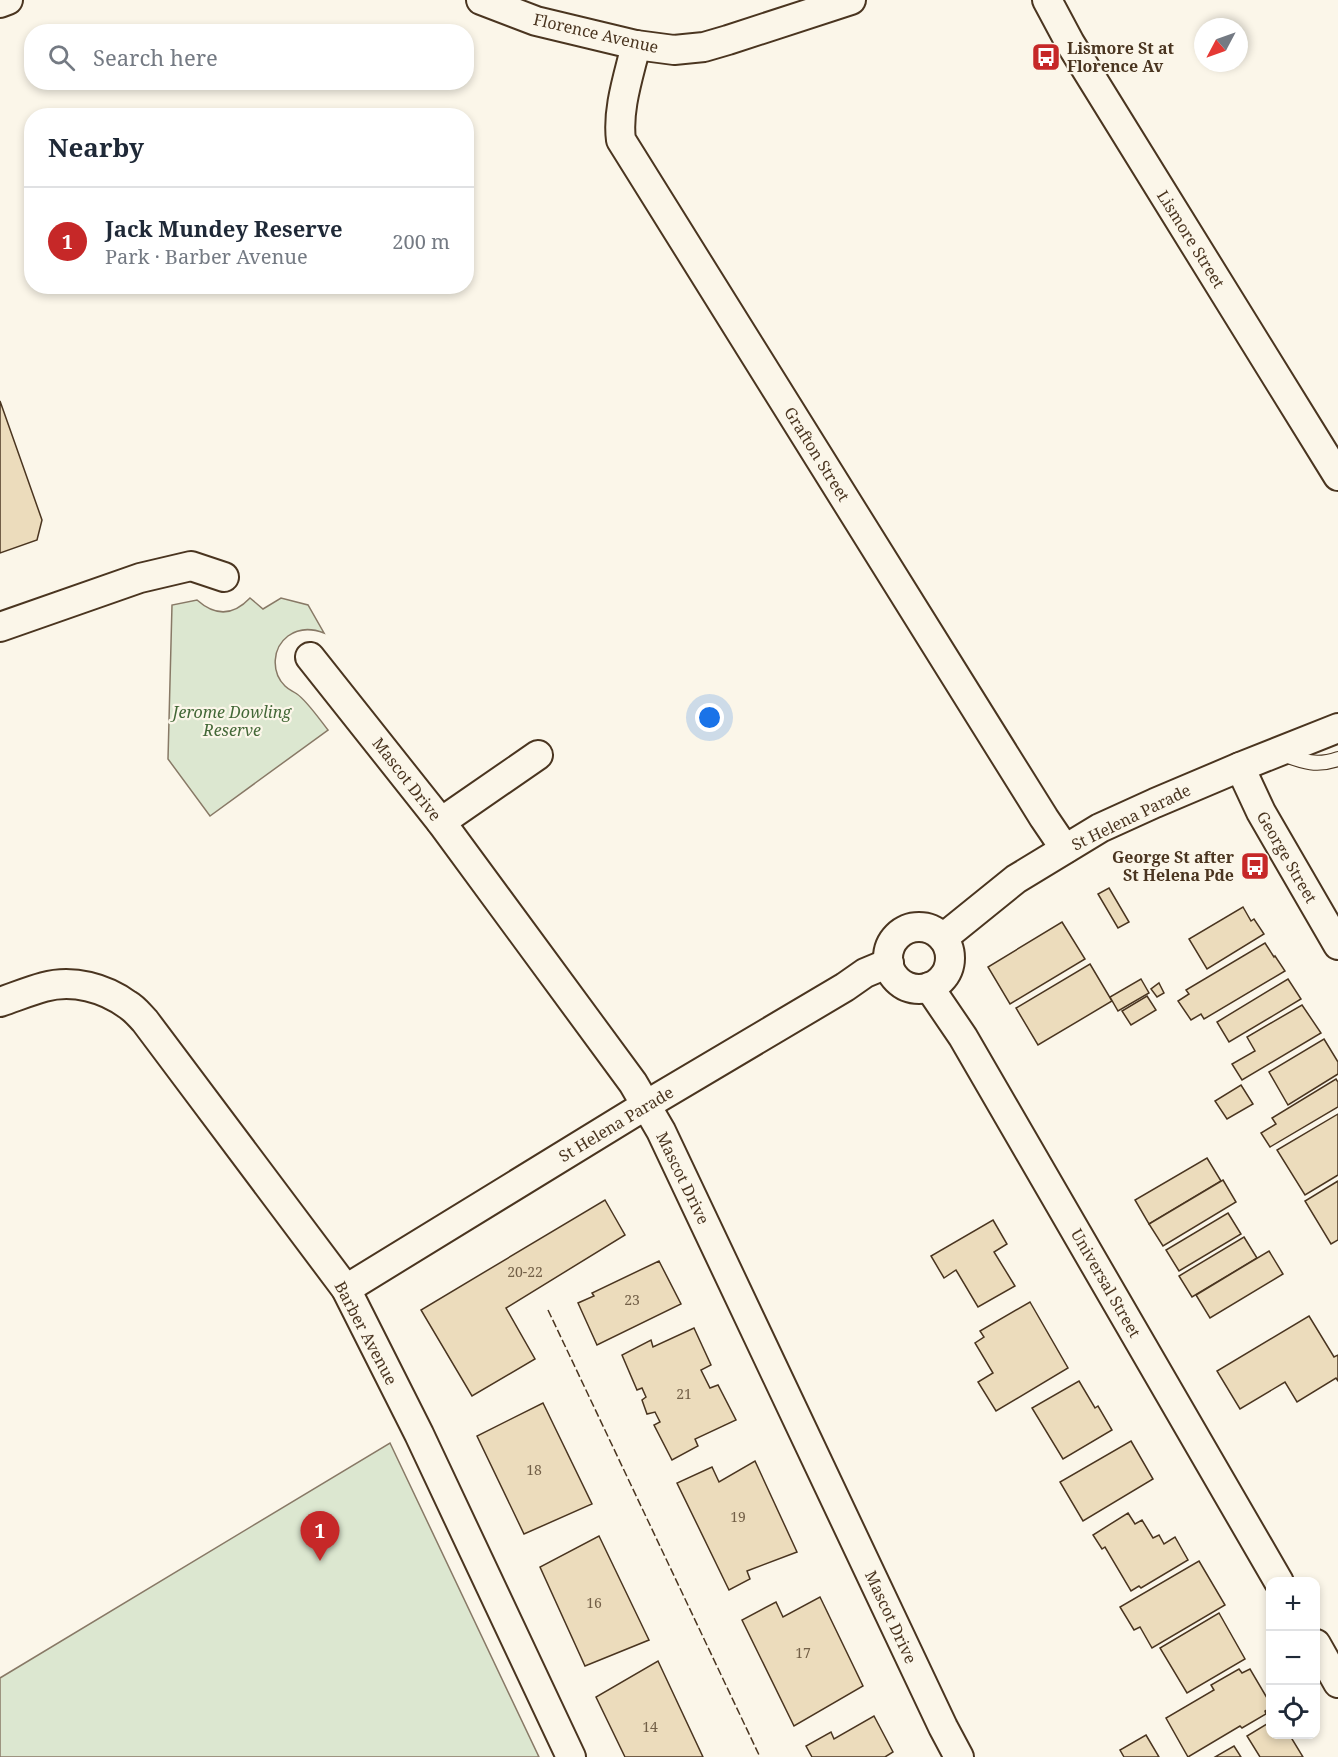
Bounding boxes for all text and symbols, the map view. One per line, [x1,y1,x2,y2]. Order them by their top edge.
street label: Florence Avenue [531,8,661,58]
north arrow [1194,18,1248,72]
search box [24,24,474,90]
place label: Lismore St at Florence Av [1067,37,1175,77]
icon: search [45,41,78,74]
bus stop icon: Lismore St at Florence Av [1030,41,1062,73]
text: Search here [93,42,218,72]
text: Nearby [48,129,144,165]
street label: Lismore Street [1152,186,1230,292]
text: Jack Mundey Reserve [105,213,343,243]
text: 1 [62,228,73,255]
text: 200 m [392,228,450,255]
text: Park · Barber Avenue [105,243,308,270]
street label: Grafton Street [779,403,855,506]
park label: Jerome Dowling Reserve [170,701,292,741]
your location [695,703,724,732]
street label: Mascot Drive [367,733,447,825]
street label: St Helena Parade [1068,779,1194,855]
street label: George Street [1252,807,1322,907]
place label: George St after St Helena Pde [1112,846,1235,886]
bus stop icon: George St after St Helena Pde [1239,850,1271,882]
street label: St Helena Parade [555,1081,677,1167]
street label: Mascot Drive [651,1128,715,1228]
street label: Universal Street [1066,1225,1146,1342]
house number: 20-22 [507,1262,543,1281]
street label: Barber Avenue [329,1277,403,1389]
house number: 23 [624,1290,640,1309]
house number: 21 [676,1384,692,1403]
house number: 18 [526,1460,542,1479]
house number: 19 [730,1507,746,1526]
pin: 1 [300,1512,340,1561]
street label: Mascot Drive [860,1567,922,1667]
map controls [1266,1577,1320,1739]
button: + [1266,1577,1320,1631]
house number: 16 [586,1593,602,1612]
button: − [1266,1631,1320,1685]
house number: 17 [795,1643,811,1662]
button: locate [1266,1685,1320,1739]
house number: 14 [642,1717,658,1736]

